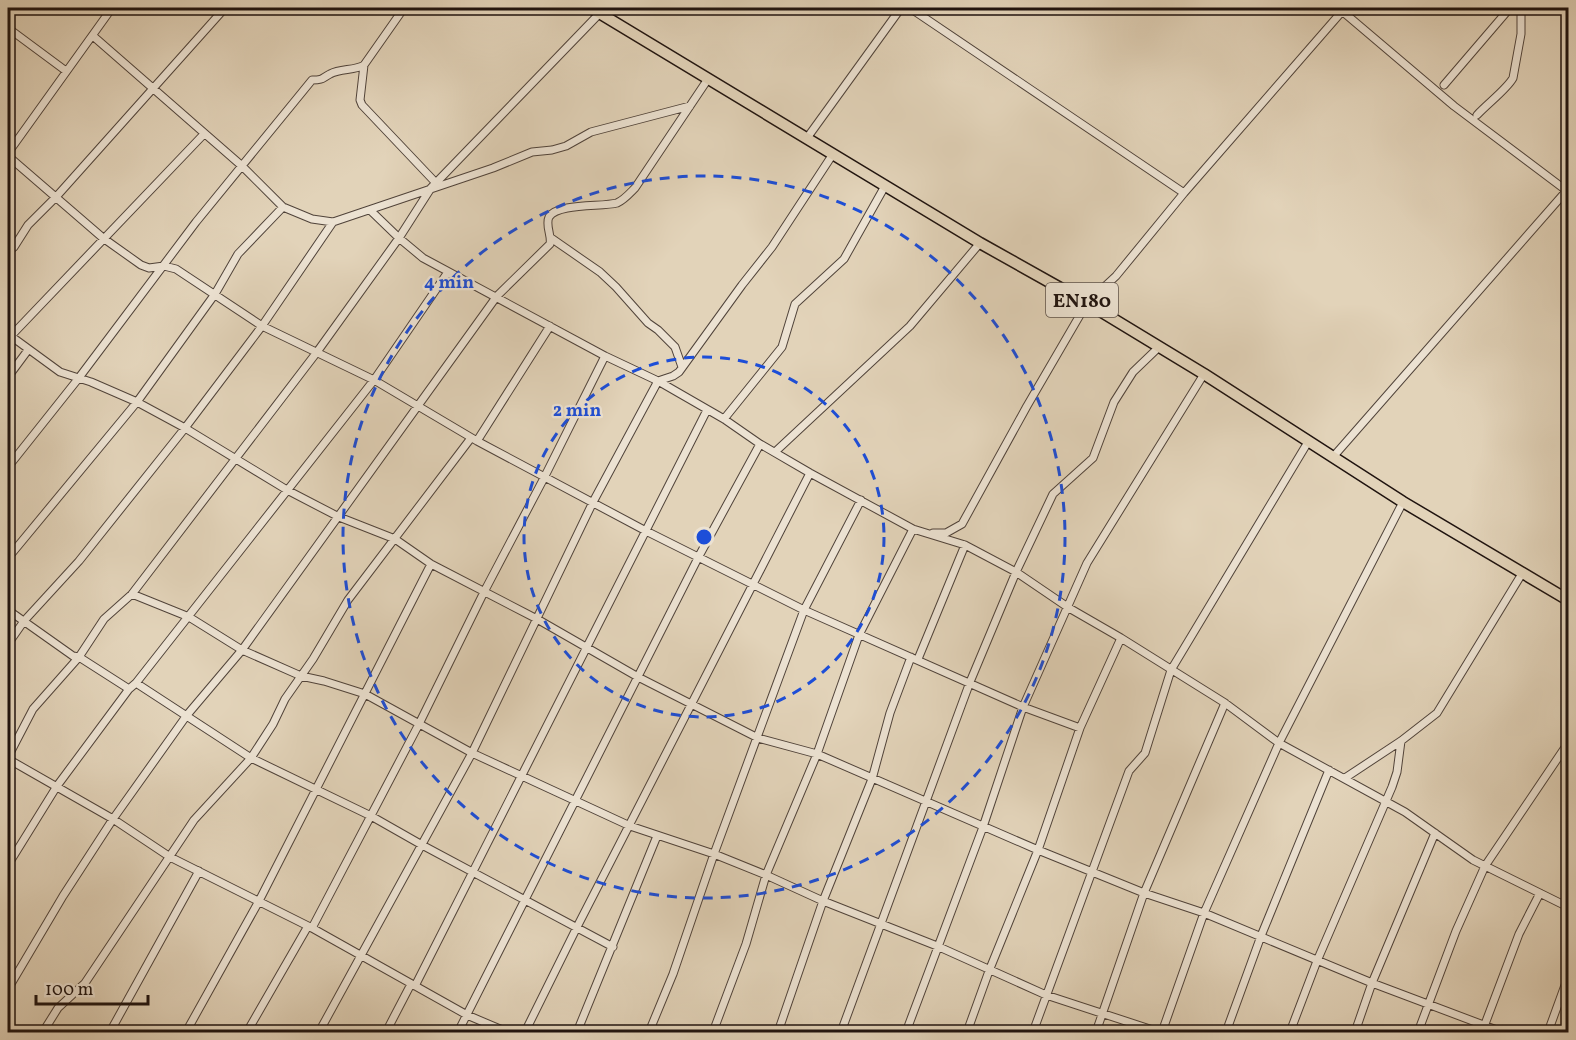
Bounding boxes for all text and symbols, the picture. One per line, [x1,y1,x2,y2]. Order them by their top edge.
text: 4 min [424,271,474,296]
road number: EN180 [1046,283,1118,317]
text: 2 min [553,399,601,424]
centre of rings [694,527,714,547]
scale bar [36,968,148,1006]
text: 100 m [45,978,94,1003]

